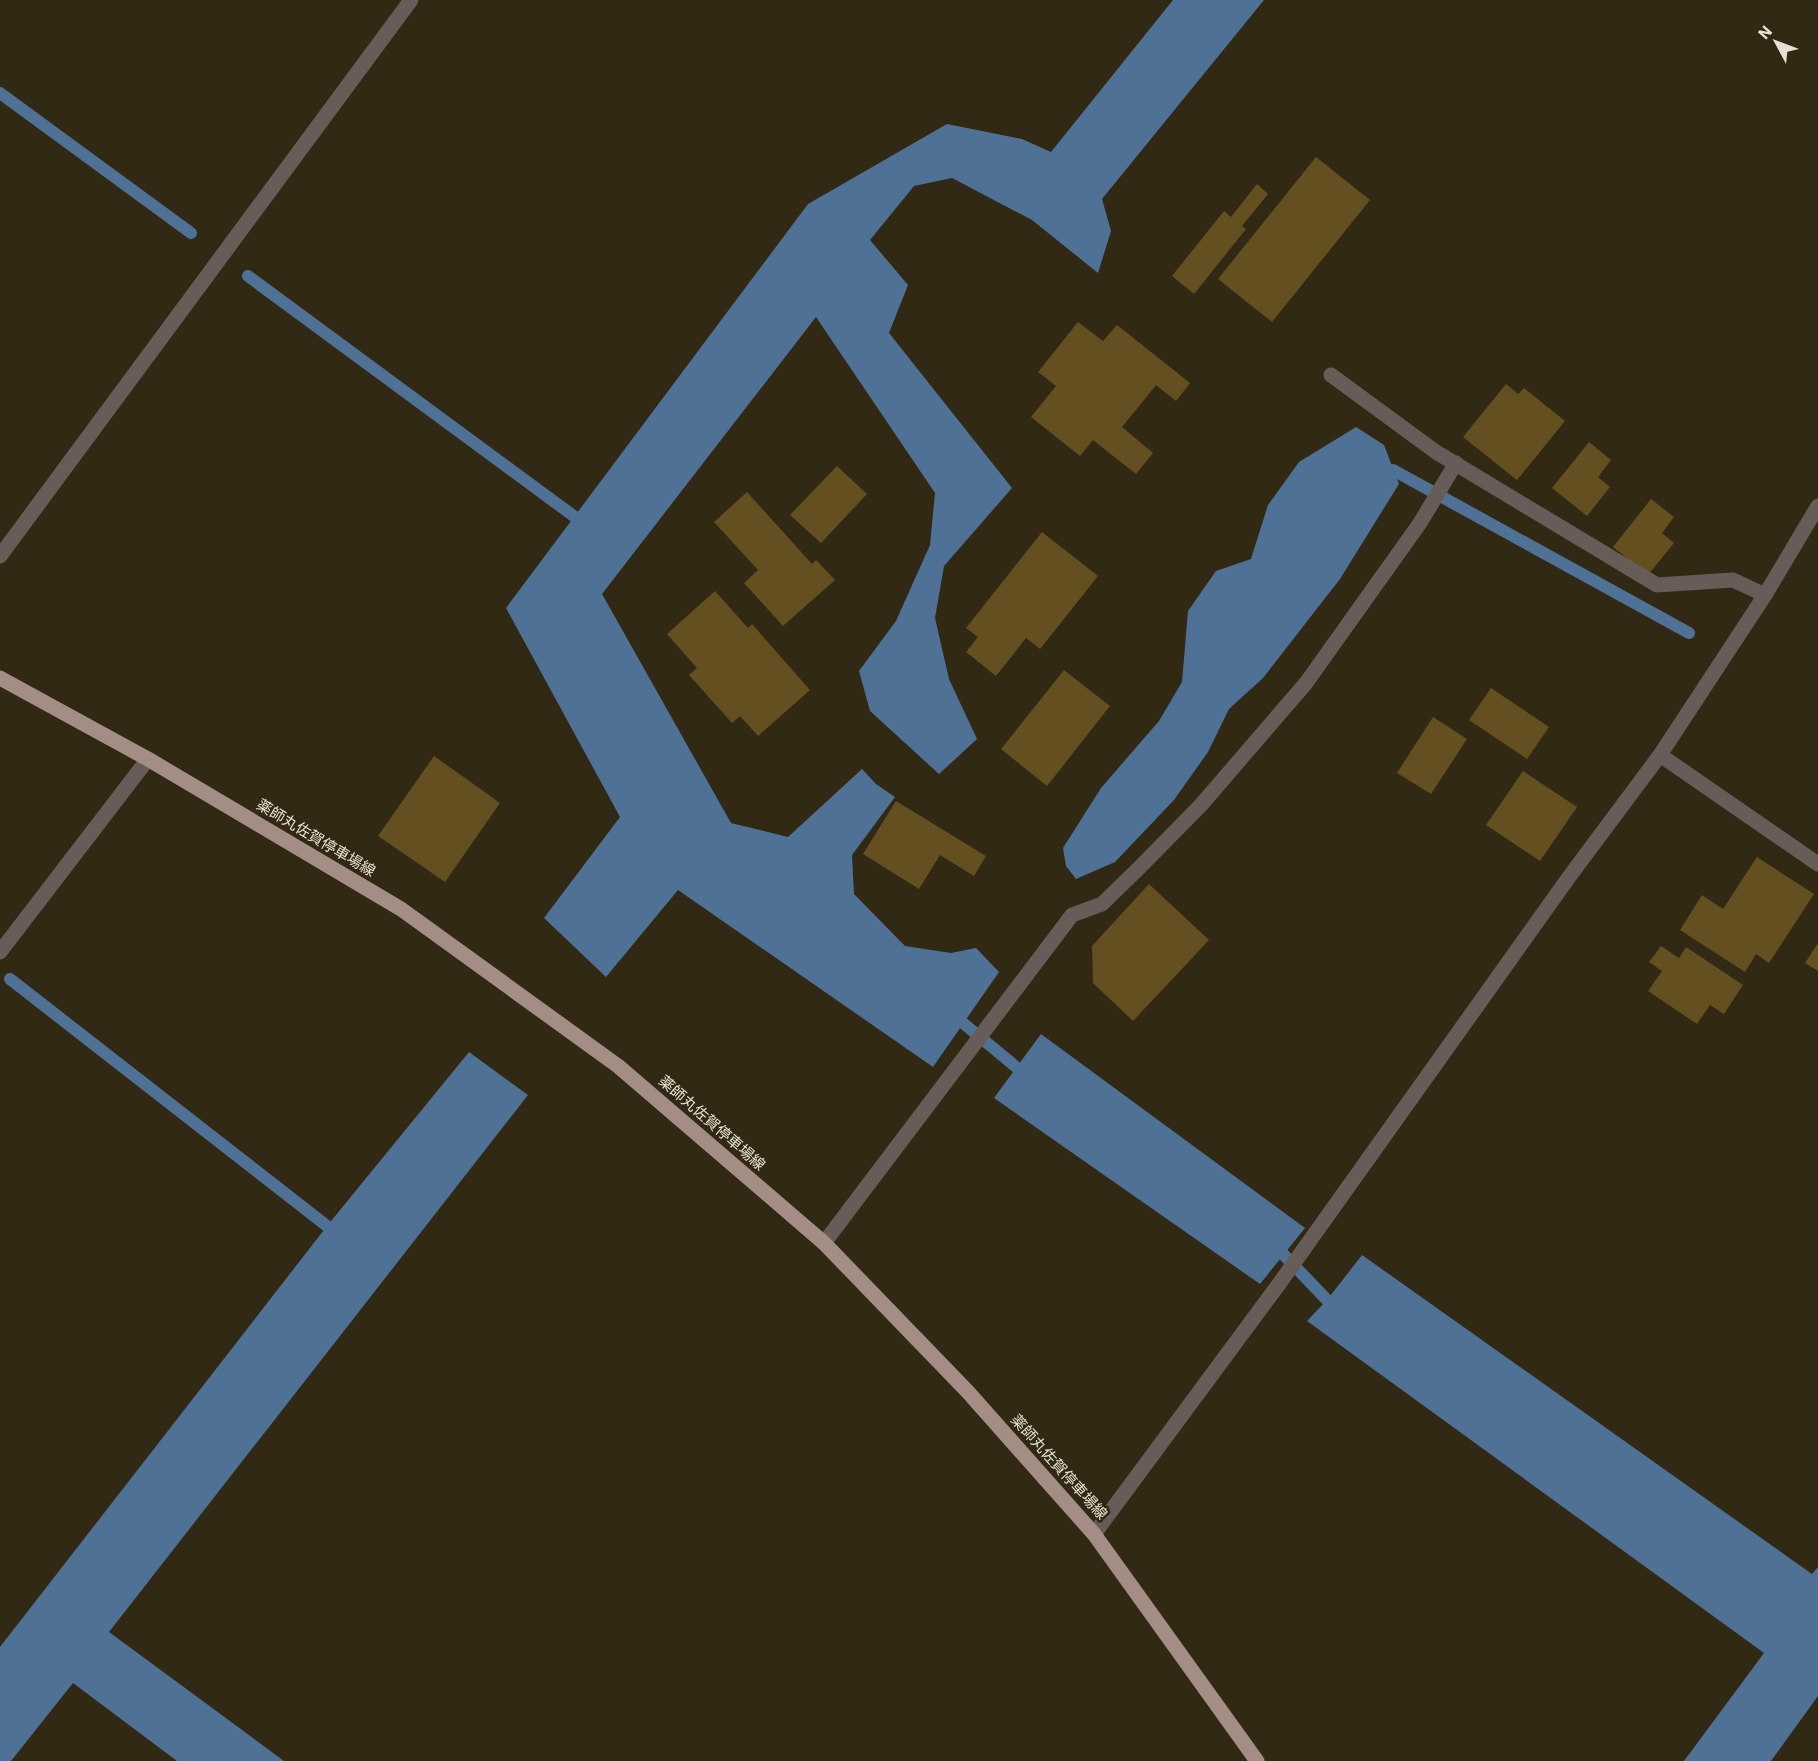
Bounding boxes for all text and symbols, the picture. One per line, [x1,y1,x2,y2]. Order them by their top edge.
north arrow [1746,12,1806,72]
text: N [1753,21,1776,43]
street label: 薬師丸佐賀停車場線 [253,795,379,880]
street label: 薬師丸佐賀停車場線 [655,1071,770,1174]
street label: 薬師丸佐賀停車場線 [1007,1410,1112,1523]

